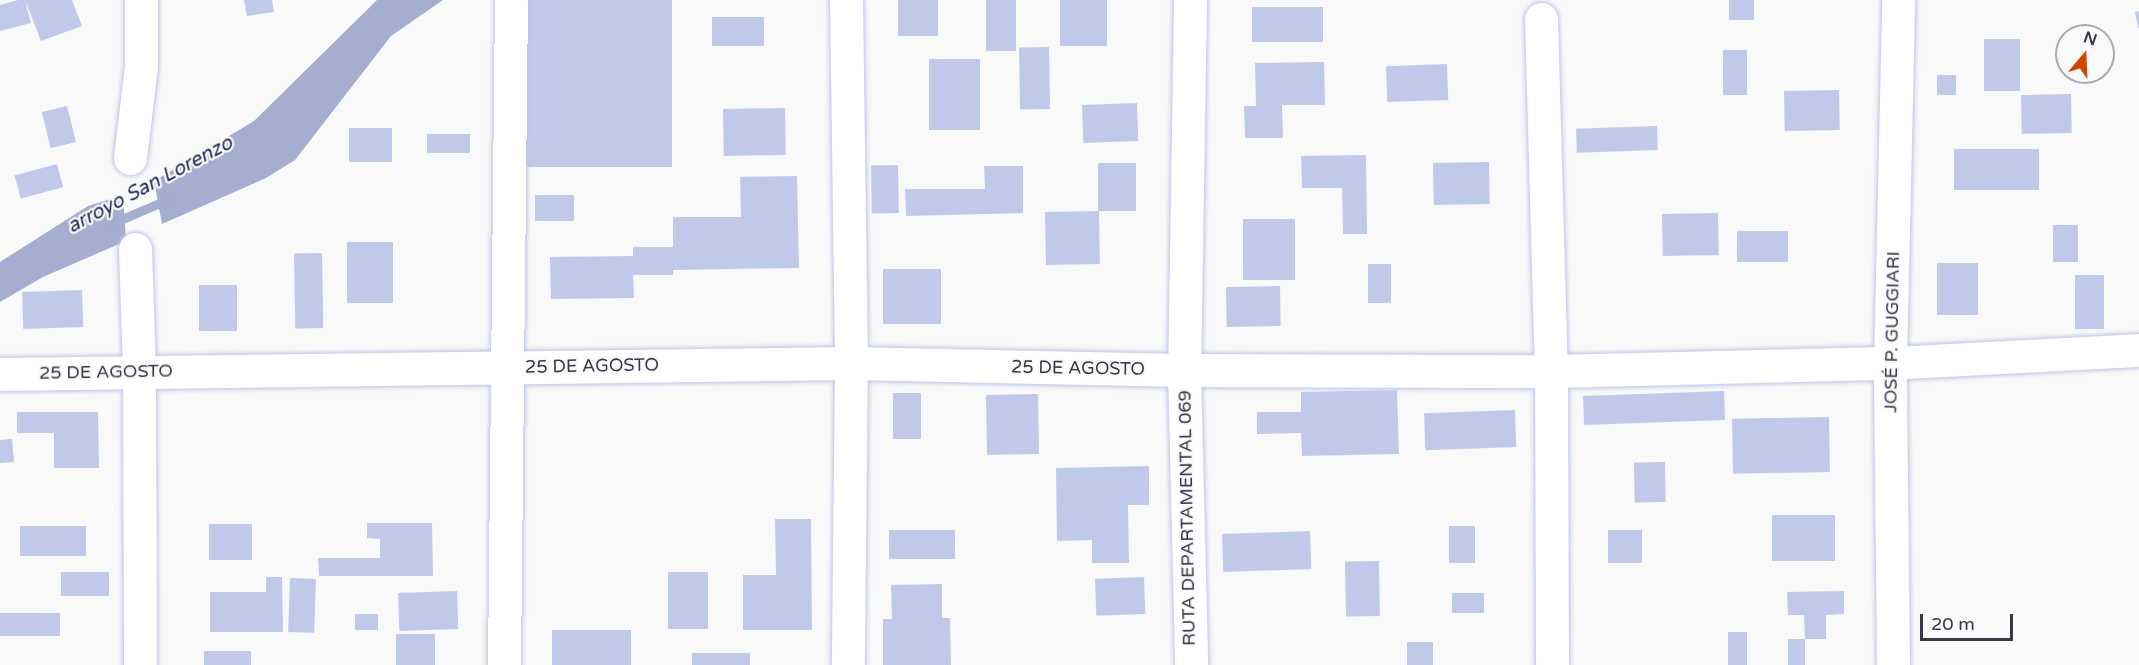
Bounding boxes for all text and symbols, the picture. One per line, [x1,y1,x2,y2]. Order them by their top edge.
north arrow [2055,24,2115,84]
text: N [2081,27,2100,50]
water label: arroyo San Lorenzo [63,131,237,239]
street label: JOSÉ P. GUGGIARI [1880,251,1904,413]
street label: 25 DE AGOSTO [525,354,659,378]
street label: 25 DE AGOSTO [1011,356,1145,380]
street label: 25 DE AGOSTO [39,360,173,384]
street label: RUTA DEPARTAMENTAL 069 [1174,390,1200,646]
scale bar [1923,602,2016,640]
text: 20 m [1931,613,1975,635]

